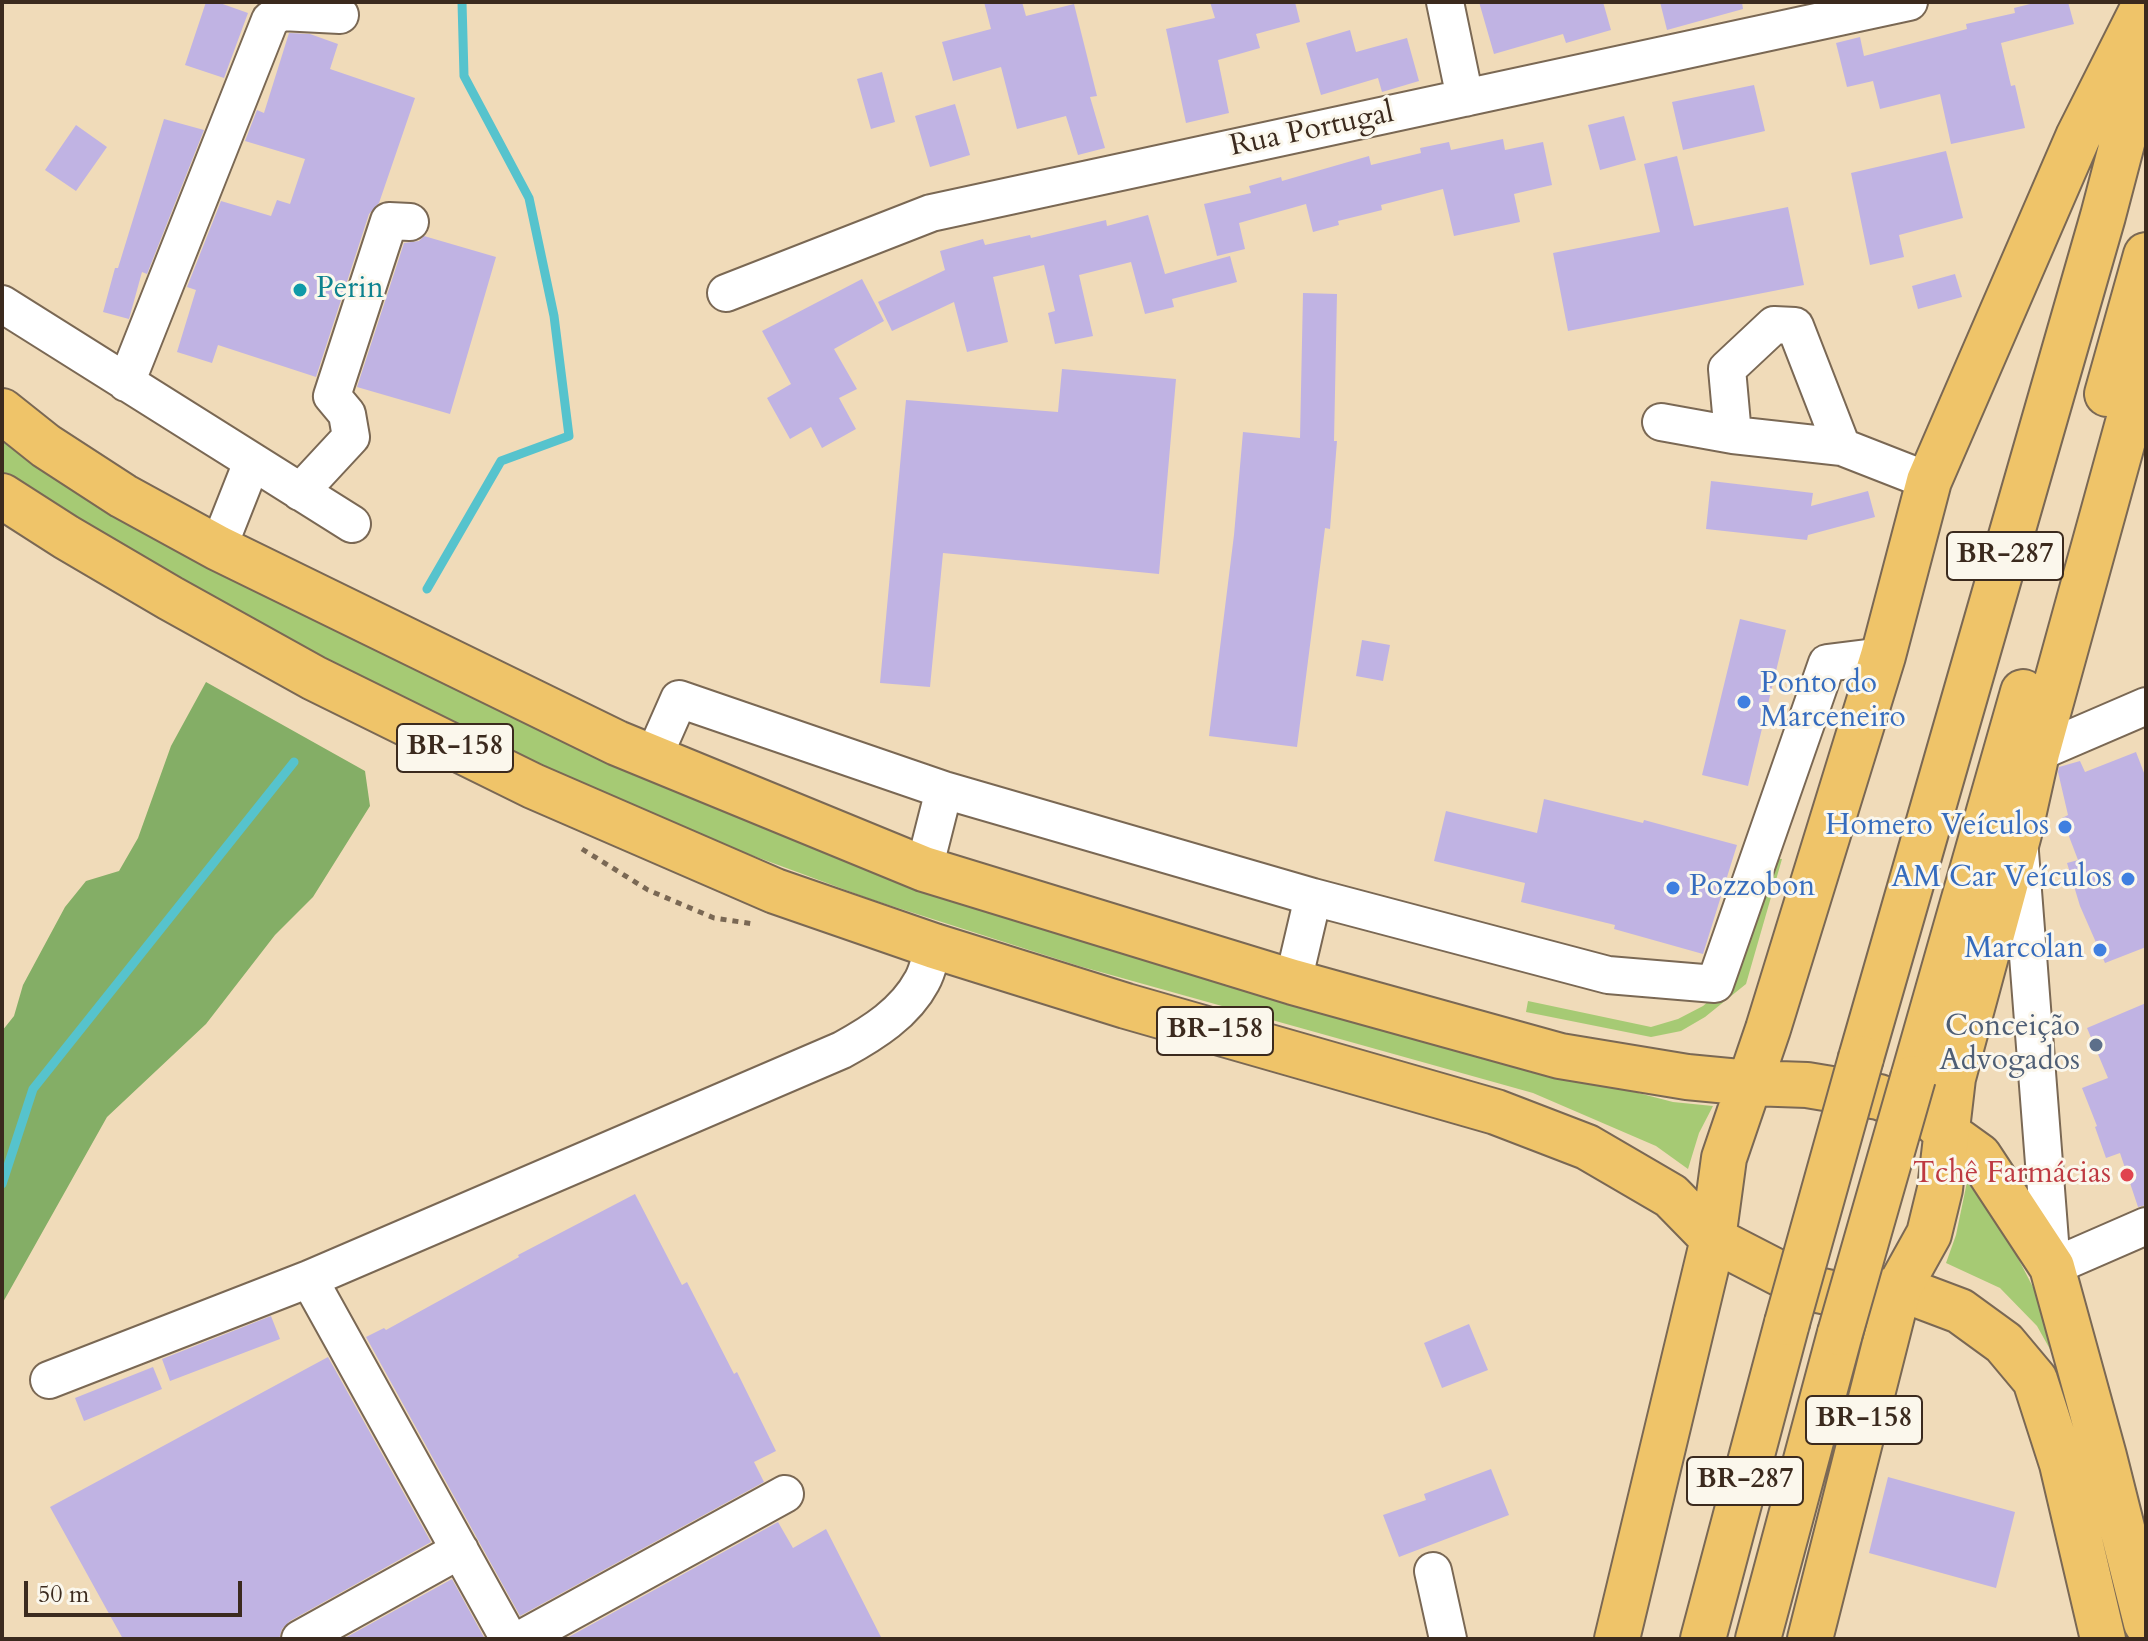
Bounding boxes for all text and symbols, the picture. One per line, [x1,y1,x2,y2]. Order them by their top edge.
street label: Rua Portugal [1227,96,1397,166]
place label: Perin [316,272,384,308]
marker: Perin [291,281,309,299]
road number: BR-287 [1947,532,2063,580]
place label: Ponto do Marceneiro [1760,667,1906,738]
marker: Ponto do Marceneiro [1735,693,1753,711]
road number: BR-158 [397,724,513,772]
place label: Homero Veículos [1825,809,2049,845]
marker: Homero Veículos [2056,818,2074,836]
place label: AM Car Veículos [1891,861,2112,897]
place label: Pozzobon [1689,870,1815,906]
marker: AM Car Veículos [2119,870,2137,888]
marker: Pozzobon [1664,879,1682,897]
place label: Marcolan [1964,932,2084,968]
marker: Marcolan [2091,941,2109,959]
road number: BR-158 [1157,1007,1273,1055]
place label: Conceição Advogados [1939,1010,2080,1080]
marker: Conceição Advogados [2087,1036,2105,1054]
place label: Tchê Farmácias [1913,1157,2111,1193]
marker: Tchê Farmácias [2118,1166,2136,1184]
road number: BR-158 [1806,1396,1922,1444]
road number: BR-287 [1687,1457,1803,1505]
scale bar [28,1565,246,1615]
text: 50 m [38,1578,89,1611]

